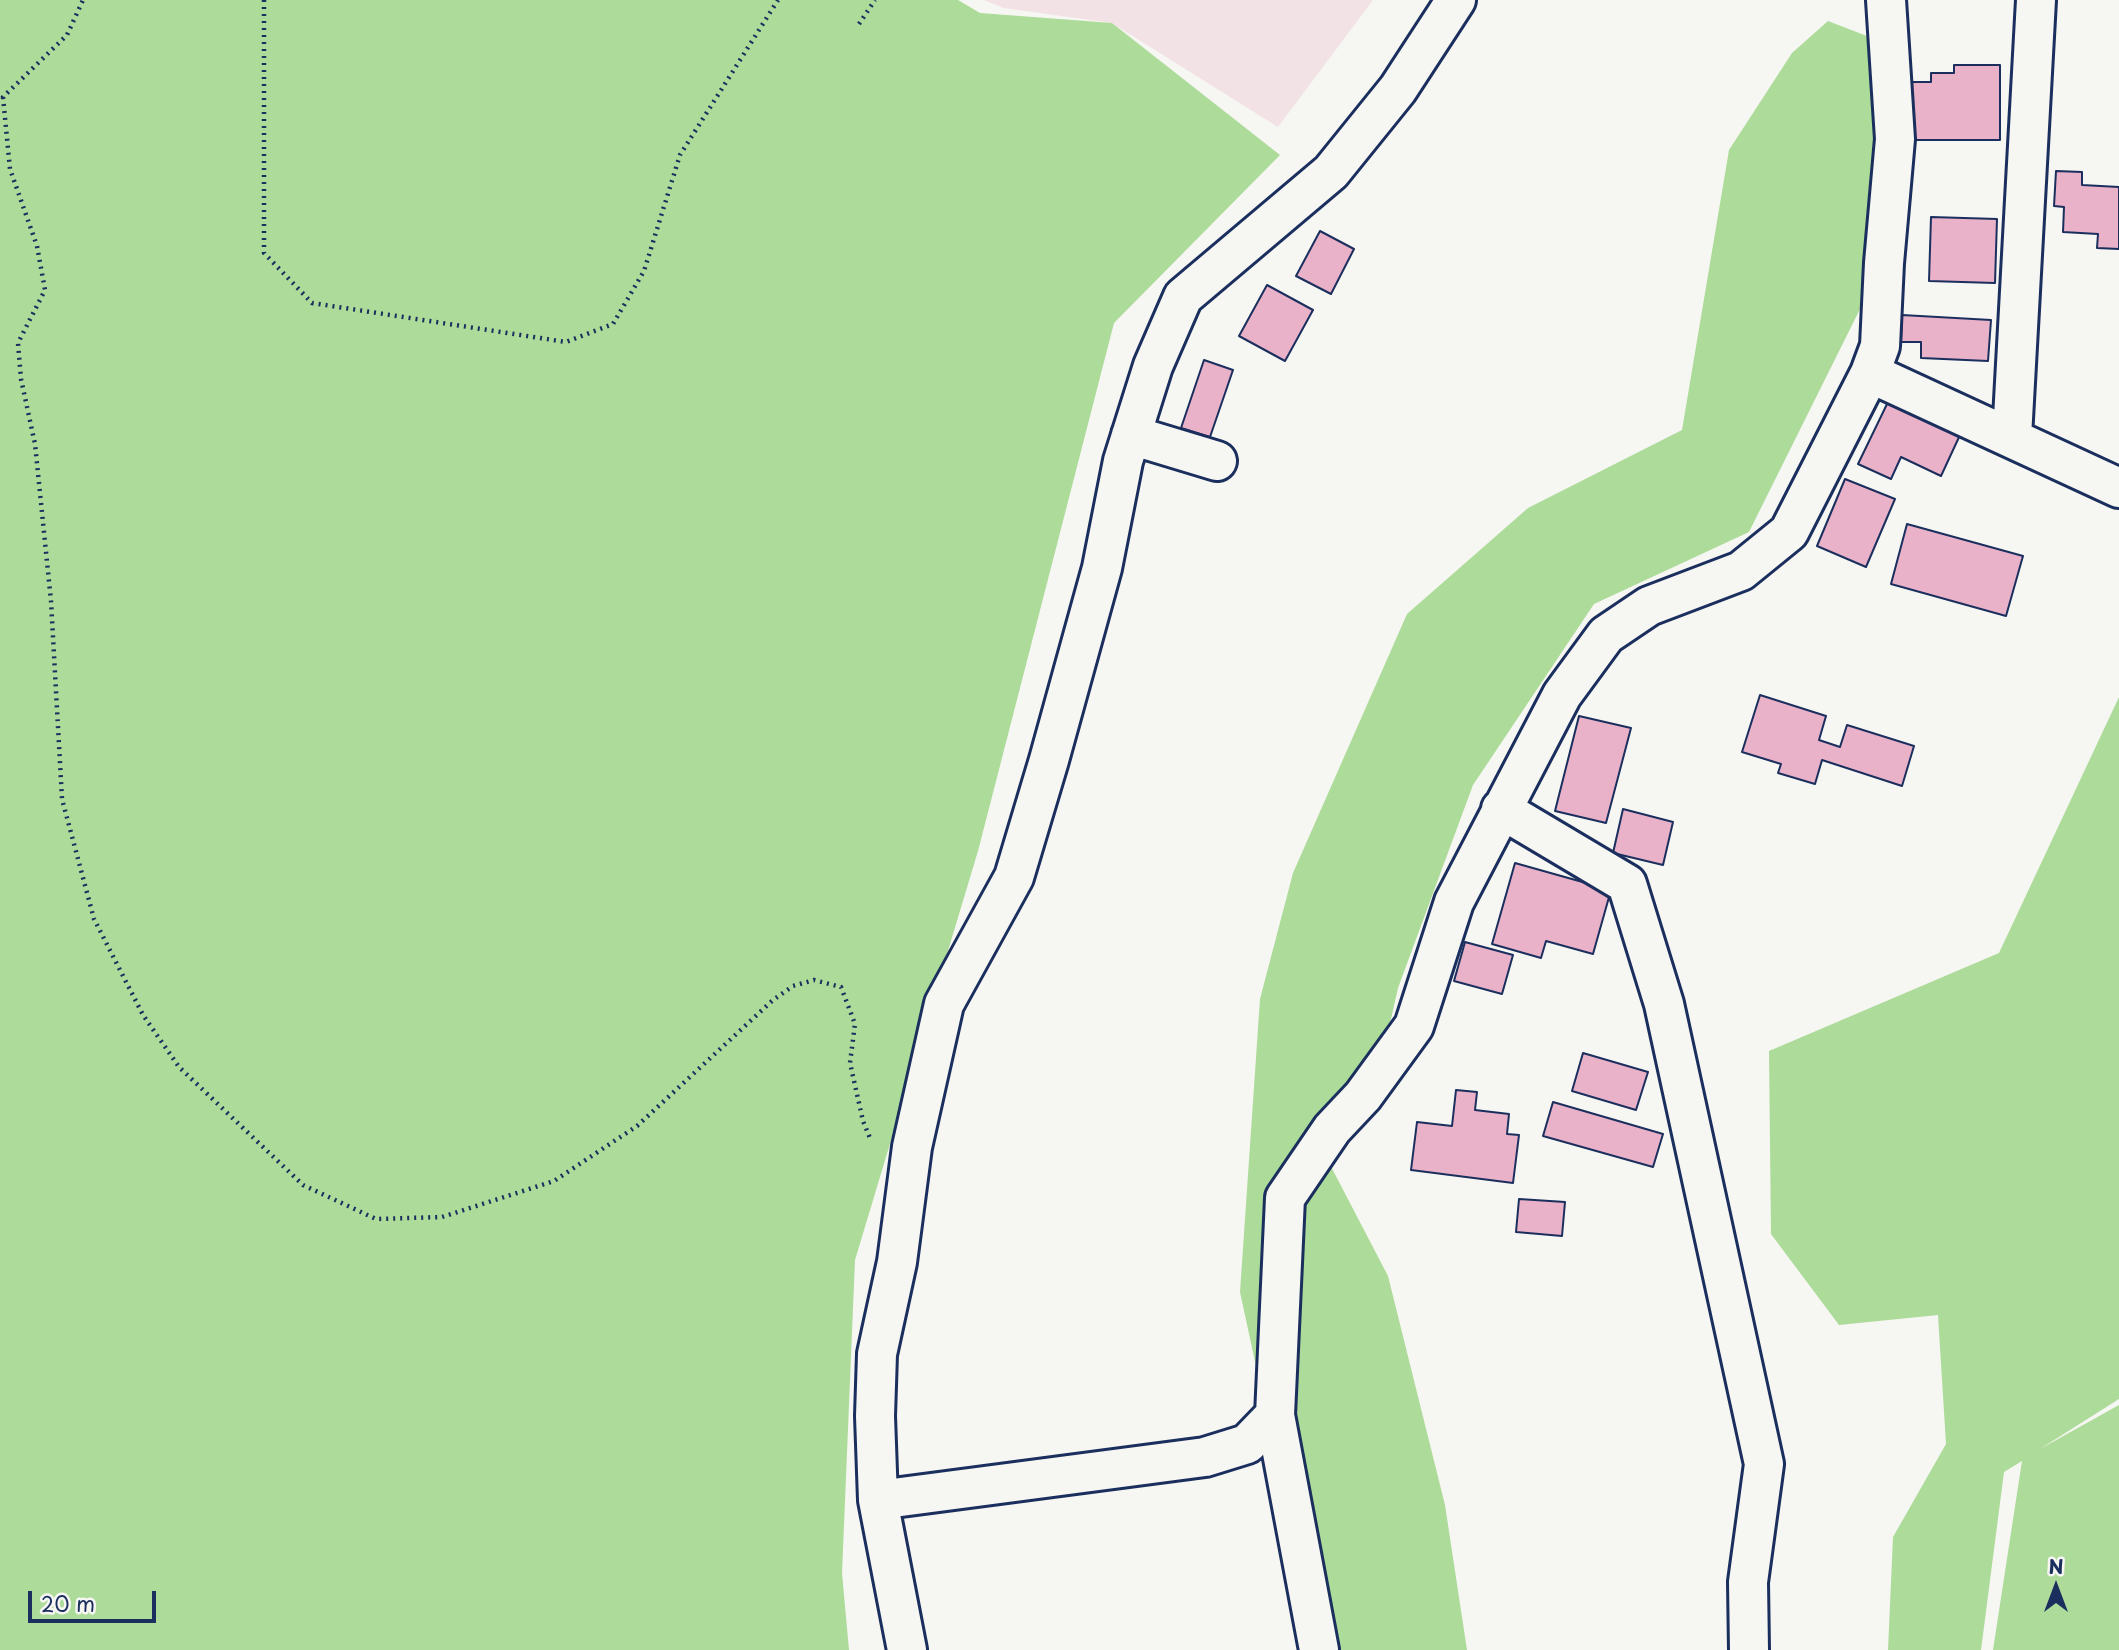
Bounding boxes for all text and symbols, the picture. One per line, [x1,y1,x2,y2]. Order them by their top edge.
north arrow [2021,1552,2091,1622]
text: N [2048,1552,2064,1580]
scale bar [32,1576,159,1620]
text: 20 m [41,1587,95,1619]

